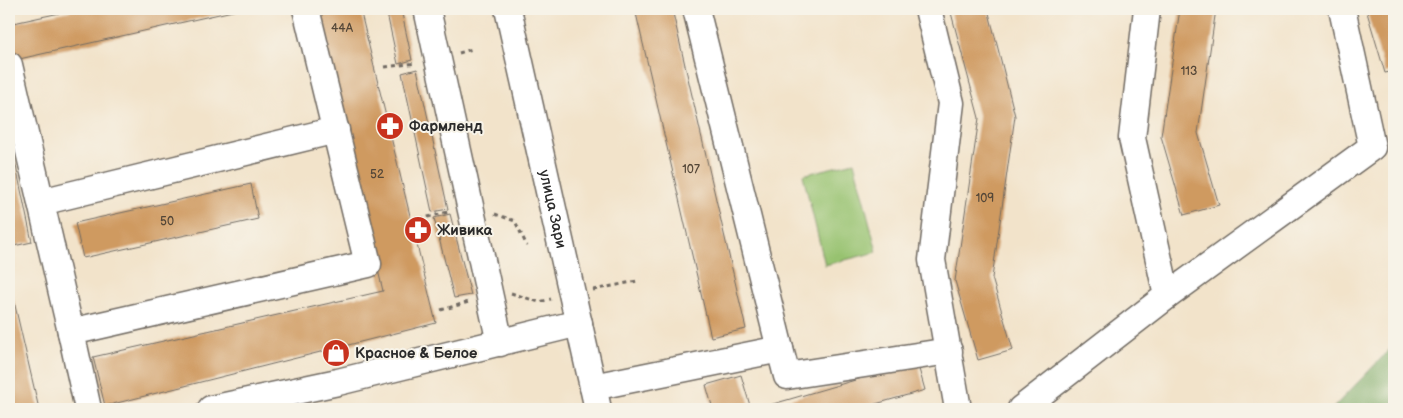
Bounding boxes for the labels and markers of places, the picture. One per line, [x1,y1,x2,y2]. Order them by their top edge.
pharmacy icon: Фармленд [375,111,405,141]
place label: Фармленд [409,117,482,136]
pharmacy icon: Живика [403,215,433,245]
place label: Живика [437,221,492,240]
shop icon: Красное & Белое [321,338,351,368]
place label: Красное & Белое [355,344,477,363]

